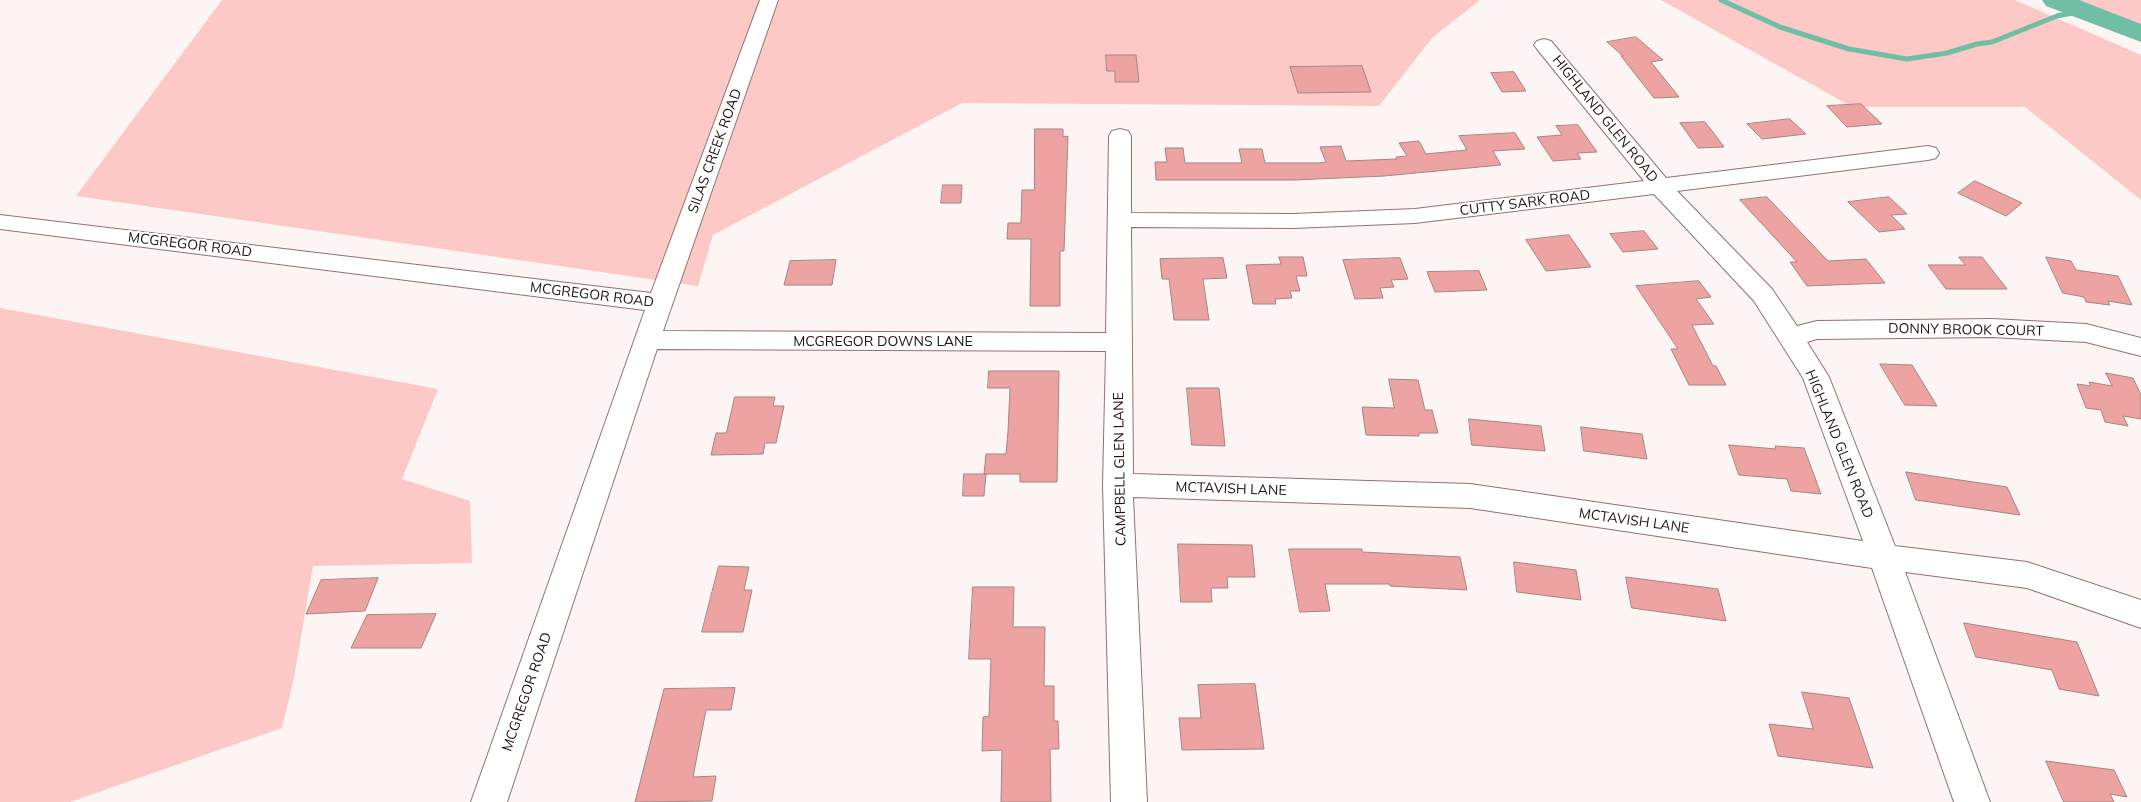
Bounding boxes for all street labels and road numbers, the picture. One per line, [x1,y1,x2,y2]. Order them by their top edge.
street label: HIGHLAND GLEN ROAD [1549,52,1661,186]
street label: SILAS CREEK ROAD [685,86,745,216]
street label: CUTTY SARK ROAD [1459,187,1591,219]
street label: MCGREGOR ROAD [127,229,253,261]
street label: MCGREGOR ROAD [529,279,655,311]
street label: DONNY BROOK COURT [1888,320,2044,340]
street label: MCGREGOR DOWNS LANE [793,334,973,350]
street label: HIGHLAND GLEN ROAD [1801,367,1877,521]
street label: CAMPBELL GLEN LANE [1110,392,1130,546]
street label: MCTAVISH LANE [1175,479,1287,499]
street label: MCTAVISH LANE [1578,505,1690,537]
street label: MCGREGOR ROAD [499,630,555,754]

